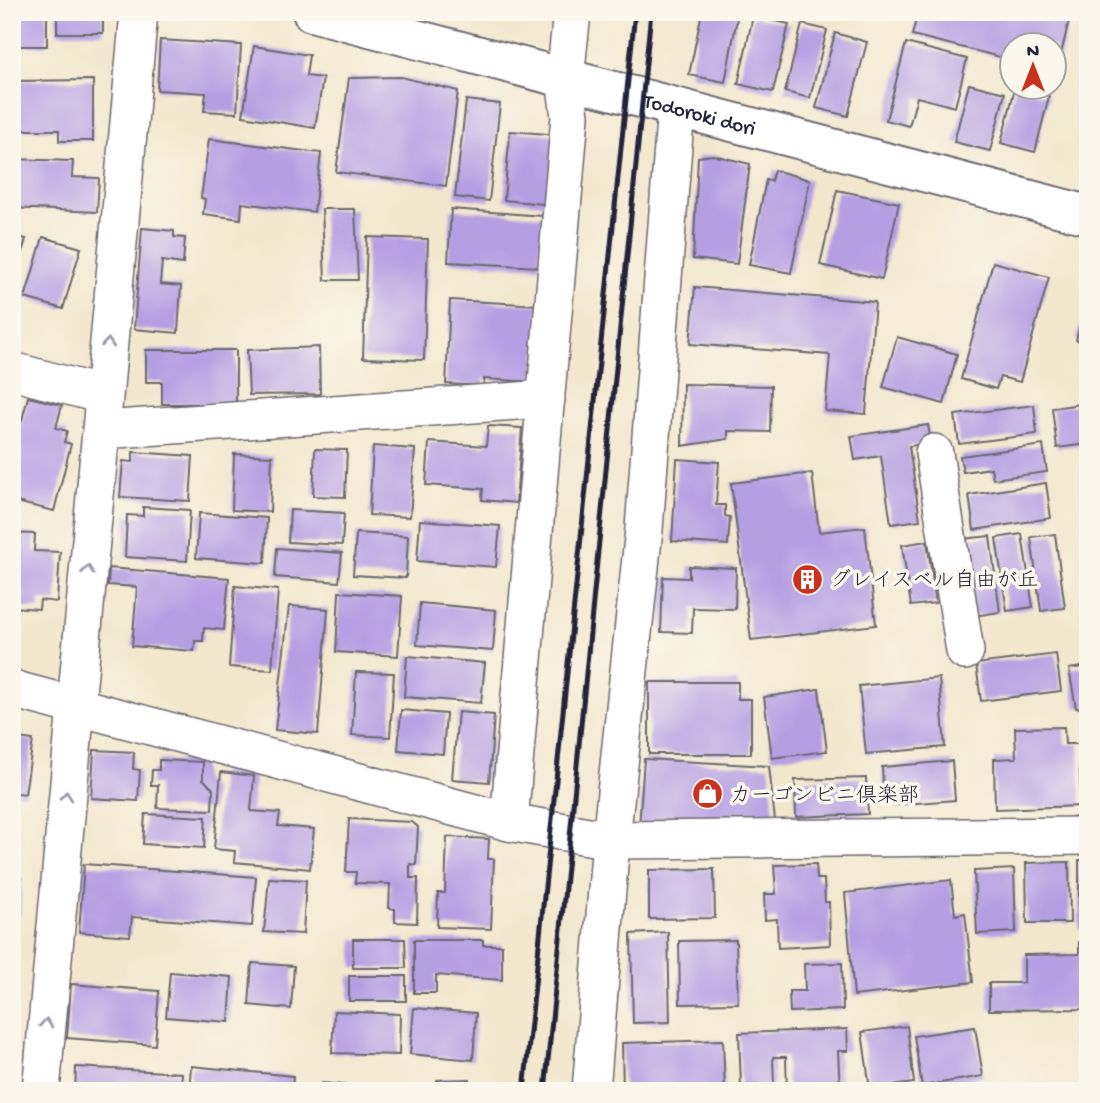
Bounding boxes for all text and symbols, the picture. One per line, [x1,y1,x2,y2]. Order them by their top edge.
north arrow [998,32,1068,102]
text: N [1027,41,1039,64]
street label: Todoroki dori [639,90,758,143]
one-way arrow [100,337,115,348]
building icon: グレイスベル自由が丘 [790,562,824,596]
one-way arrow [80,564,95,575]
place label: グレイスベル自由が丘 [830,568,1038,595]
shop icon: カーゴンビニ倶楽部 [690,777,724,811]
place label: カーゴンビニ倶楽部 [730,783,919,810]
one-way arrow [58,790,73,801]
one-way arrow [38,1017,53,1028]

